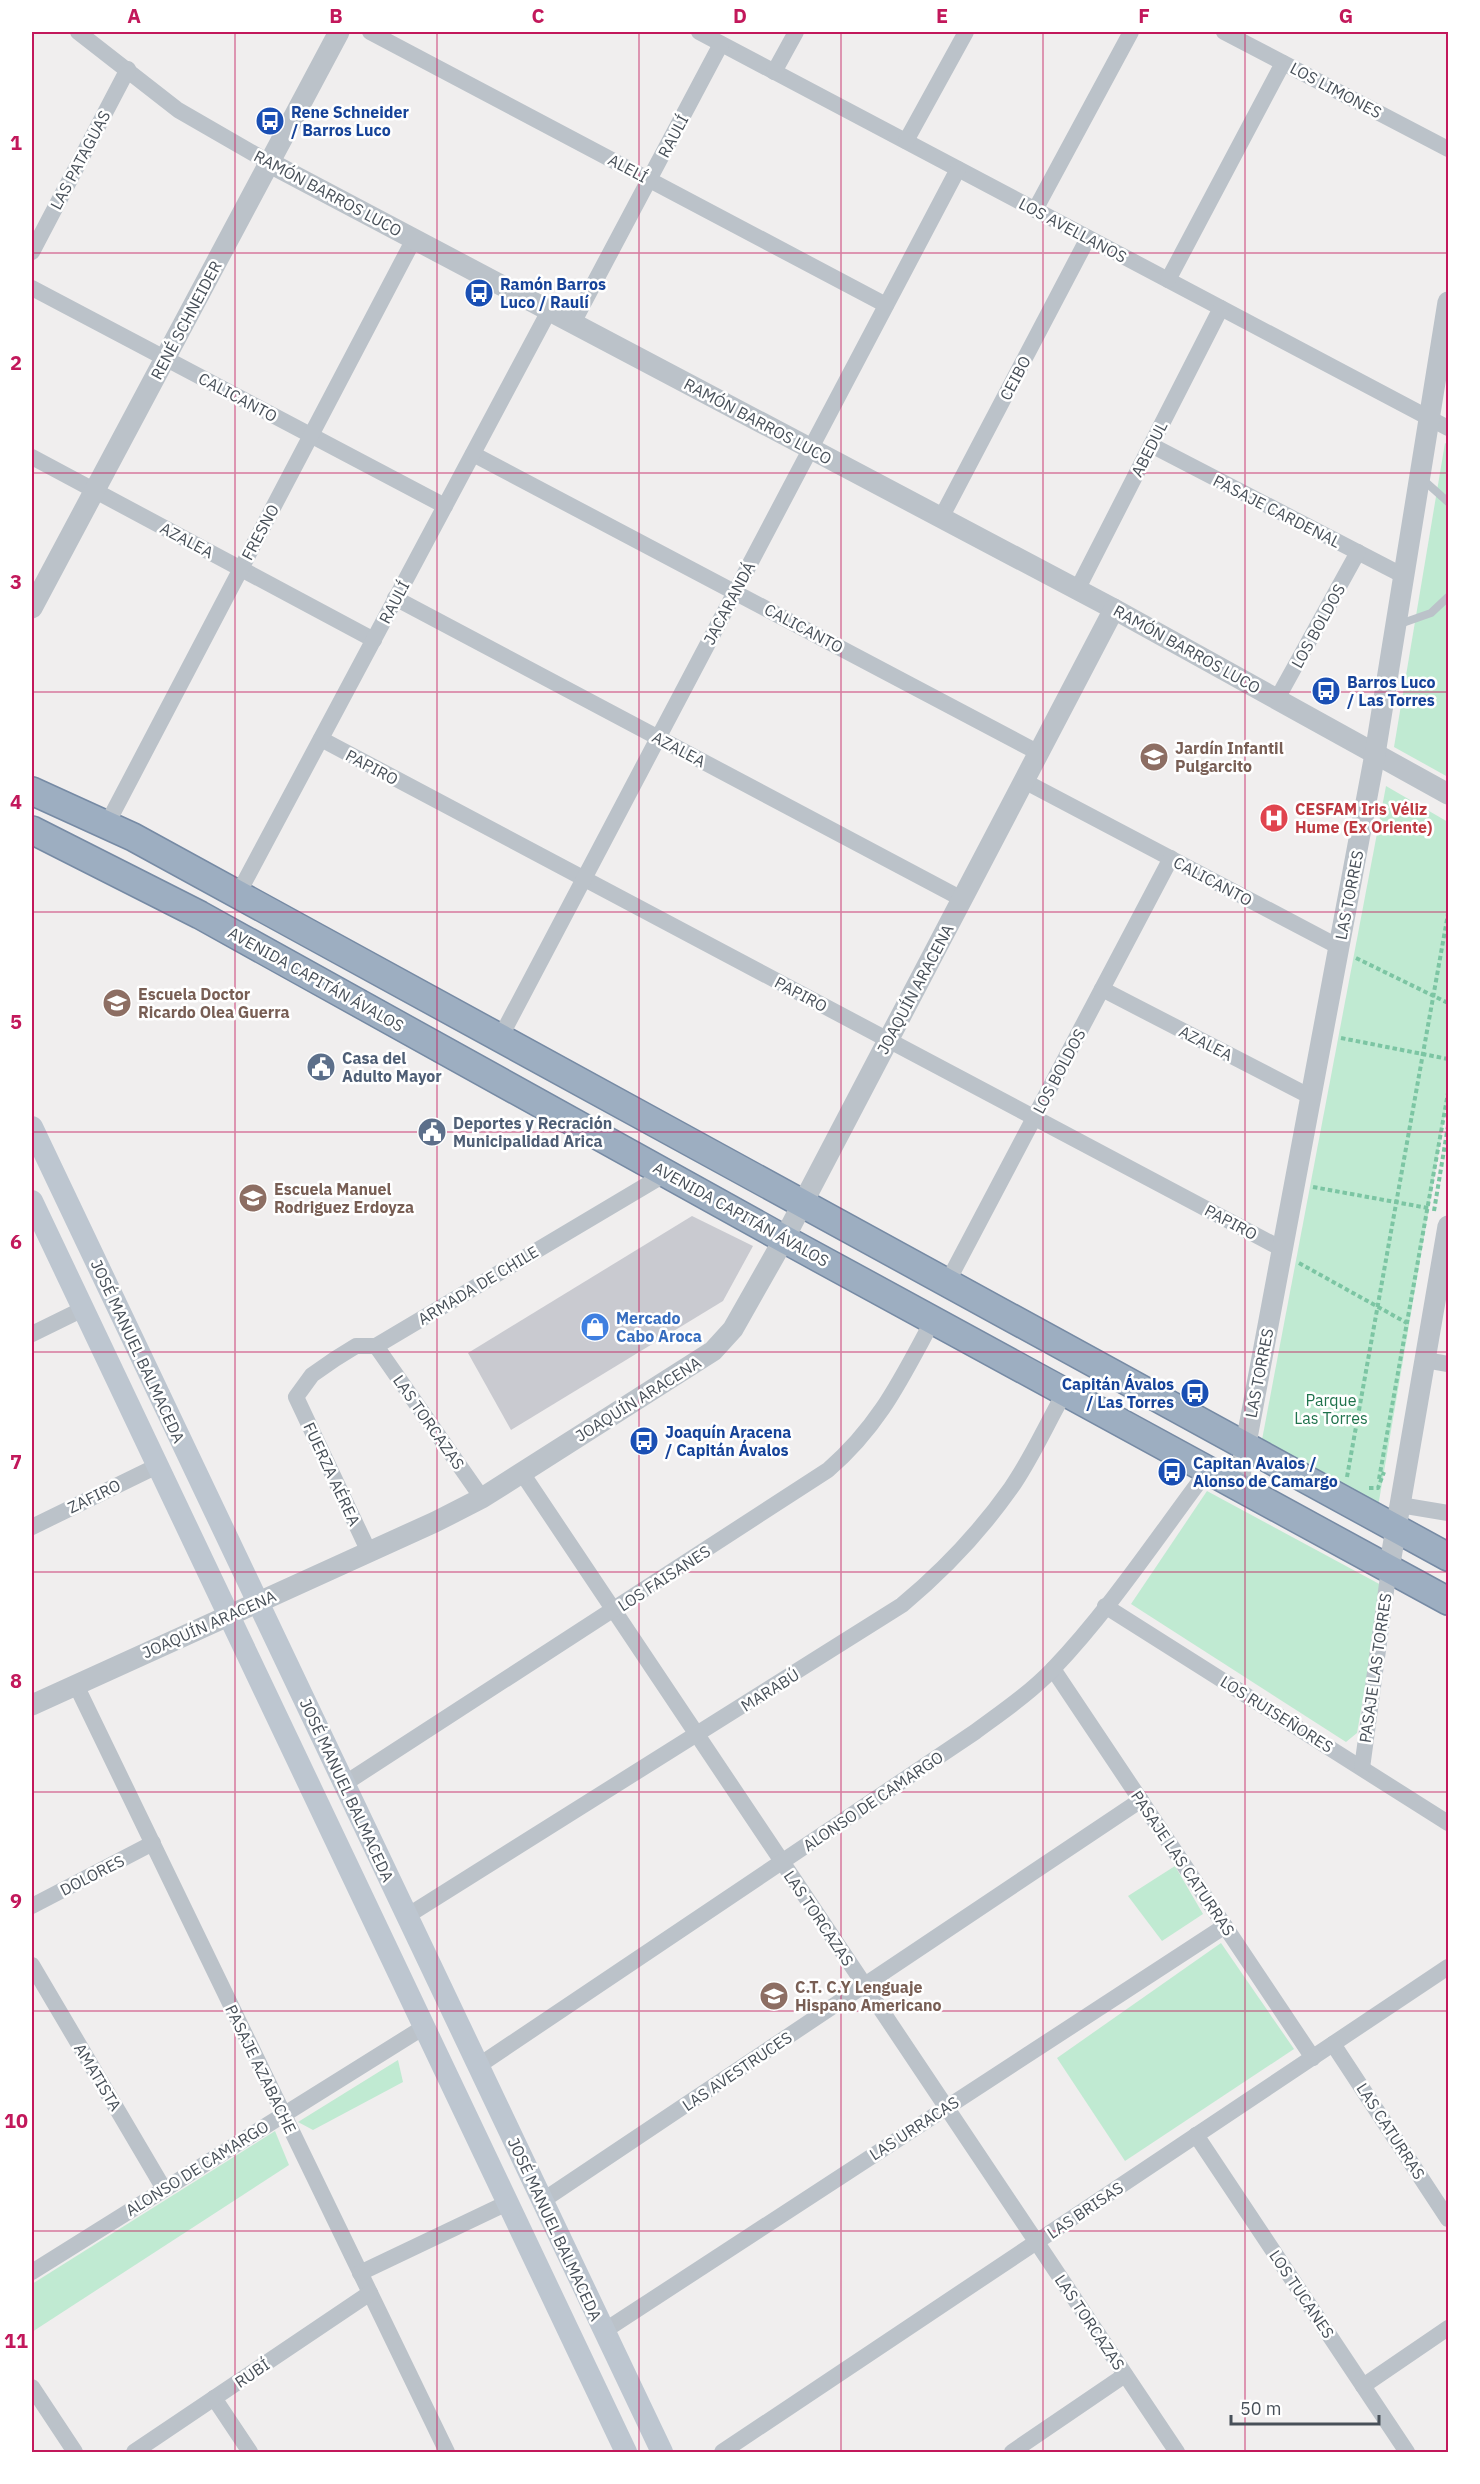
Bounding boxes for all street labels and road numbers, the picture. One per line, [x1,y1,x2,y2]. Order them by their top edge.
street label: LOS LIMONES [1287,58,1385,122]
street label: LAS PATAGUAS [46,107,114,213]
street label: RAULÍ [653,111,693,161]
street label: RAMÓN BARROS LUCO [251,145,406,240]
street label: ALELÍ [605,148,652,187]
street label: LOS AVELLANOS [1016,193,1130,267]
street label: RENÉ SCHNEIDER [145,257,226,383]
street label: CEIBO [995,352,1035,404]
street label: CALICANTO [195,368,281,426]
street label: RAMÓN BARROS LUCO [681,373,836,468]
street label: ABEDUL [1127,418,1171,480]
street label: PASAJE CARDENAL [1210,470,1344,552]
street label: FRESNO [237,501,283,563]
street label: AZALEA [157,518,217,562]
street label: JACARANDÁ [698,558,759,648]
street label: RAULÍ [374,577,414,627]
street label: LOS BOLDOS [1287,580,1349,672]
street label: CALICANTO [761,599,847,657]
street label: RAMÓN BARROS LUCO [1110,599,1264,698]
street label: AZALEA [649,727,709,771]
street label: PAPIRO [342,745,402,789]
street label: LAS TORRES [1331,848,1367,942]
street label: CALICANTO [1170,852,1256,910]
street label: JOAQUÍN ARACENA [871,920,958,1057]
street label: AVENIDA CAPITÁN ÁVALOS [225,921,408,1036]
street label: PAPIRO [771,972,831,1016]
street label: AZALEA [1176,1021,1236,1065]
street label: LOS BOLDOS [1028,1025,1090,1117]
street label: AVENIDA CAPITÁN ÁVALOS [650,1156,833,1271]
street label: PAPIRO [1201,1200,1261,1244]
street label: ARMADA DE CHILE [414,1241,542,1329]
street label: JOSÉ MANUEL BALMACEDA [87,1256,190,1446]
street label: LAS TORRES [1241,1326,1277,1420]
street label: JOAQUÍN ARACENA [571,1351,704,1446]
street label: LAS TORCAZAS [389,1371,469,1473]
street label: FUERZA AÉREA [299,1419,366,1529]
street label: ZAFIRO [64,1475,124,1517]
street label: LOS FAISANES [614,1541,714,1615]
street label: JOAQUÍN ARACENA [139,1585,279,1662]
street label: PASAJE LAS TORRES [1355,1592,1395,1744]
street label: MARABÚ [737,1663,803,1716]
street label: LOS RUISEÑORES [1217,1671,1337,1757]
street label: JOSÉ MANUEL BALMACEDA [296,1695,399,1885]
street label: ALONSO DE CAMARGO [799,1747,947,1855]
street label: PASAJE LAS CATURRAS [1127,1787,1239,1939]
street label: DOLORES [56,1850,128,1900]
street label: LAS TORCAZAS [780,1866,858,1970]
street label: PASAJE AZABACHE [221,2001,301,2137]
street label: LAS AVESTRUCES [678,2027,796,2115]
street label: AMATISTA [70,2040,126,2114]
street label: LAS CATURRAS [1352,2079,1430,2183]
street label: LAS URRACAS [866,2092,962,2164]
street label: ALONSO DE CAMARGO [122,2116,272,2220]
street label: JOSÉ MANUEL BALMACEDA [504,2134,607,2324]
street label: LAS BRISAS [1043,2177,1127,2243]
street label: LOS TUCANES [1265,2246,1339,2342]
street label: LAS TORCAZAS [1051,2270,1129,2374]
street label: RUBÍ [230,2353,273,2392]

